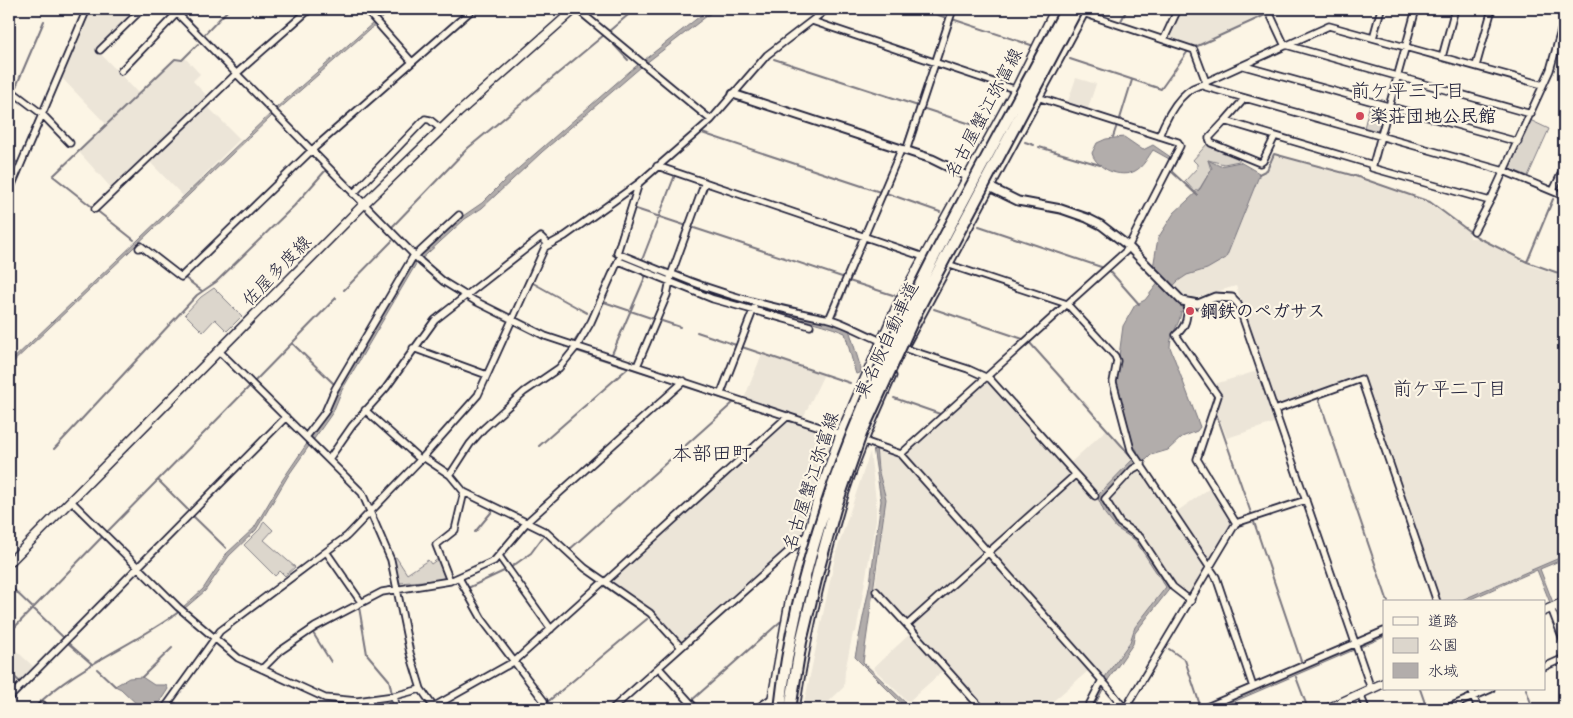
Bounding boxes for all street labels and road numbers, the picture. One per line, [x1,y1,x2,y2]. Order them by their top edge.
street label: 名古屋蟹江弥富線 [939,44,1029,182]
street label: 佐屋多度線 [237,230,317,312]
street label: 東名阪自動車道 [849,278,925,402]
street label: 名古屋蟹江弥富線 [777,409,845,553]

